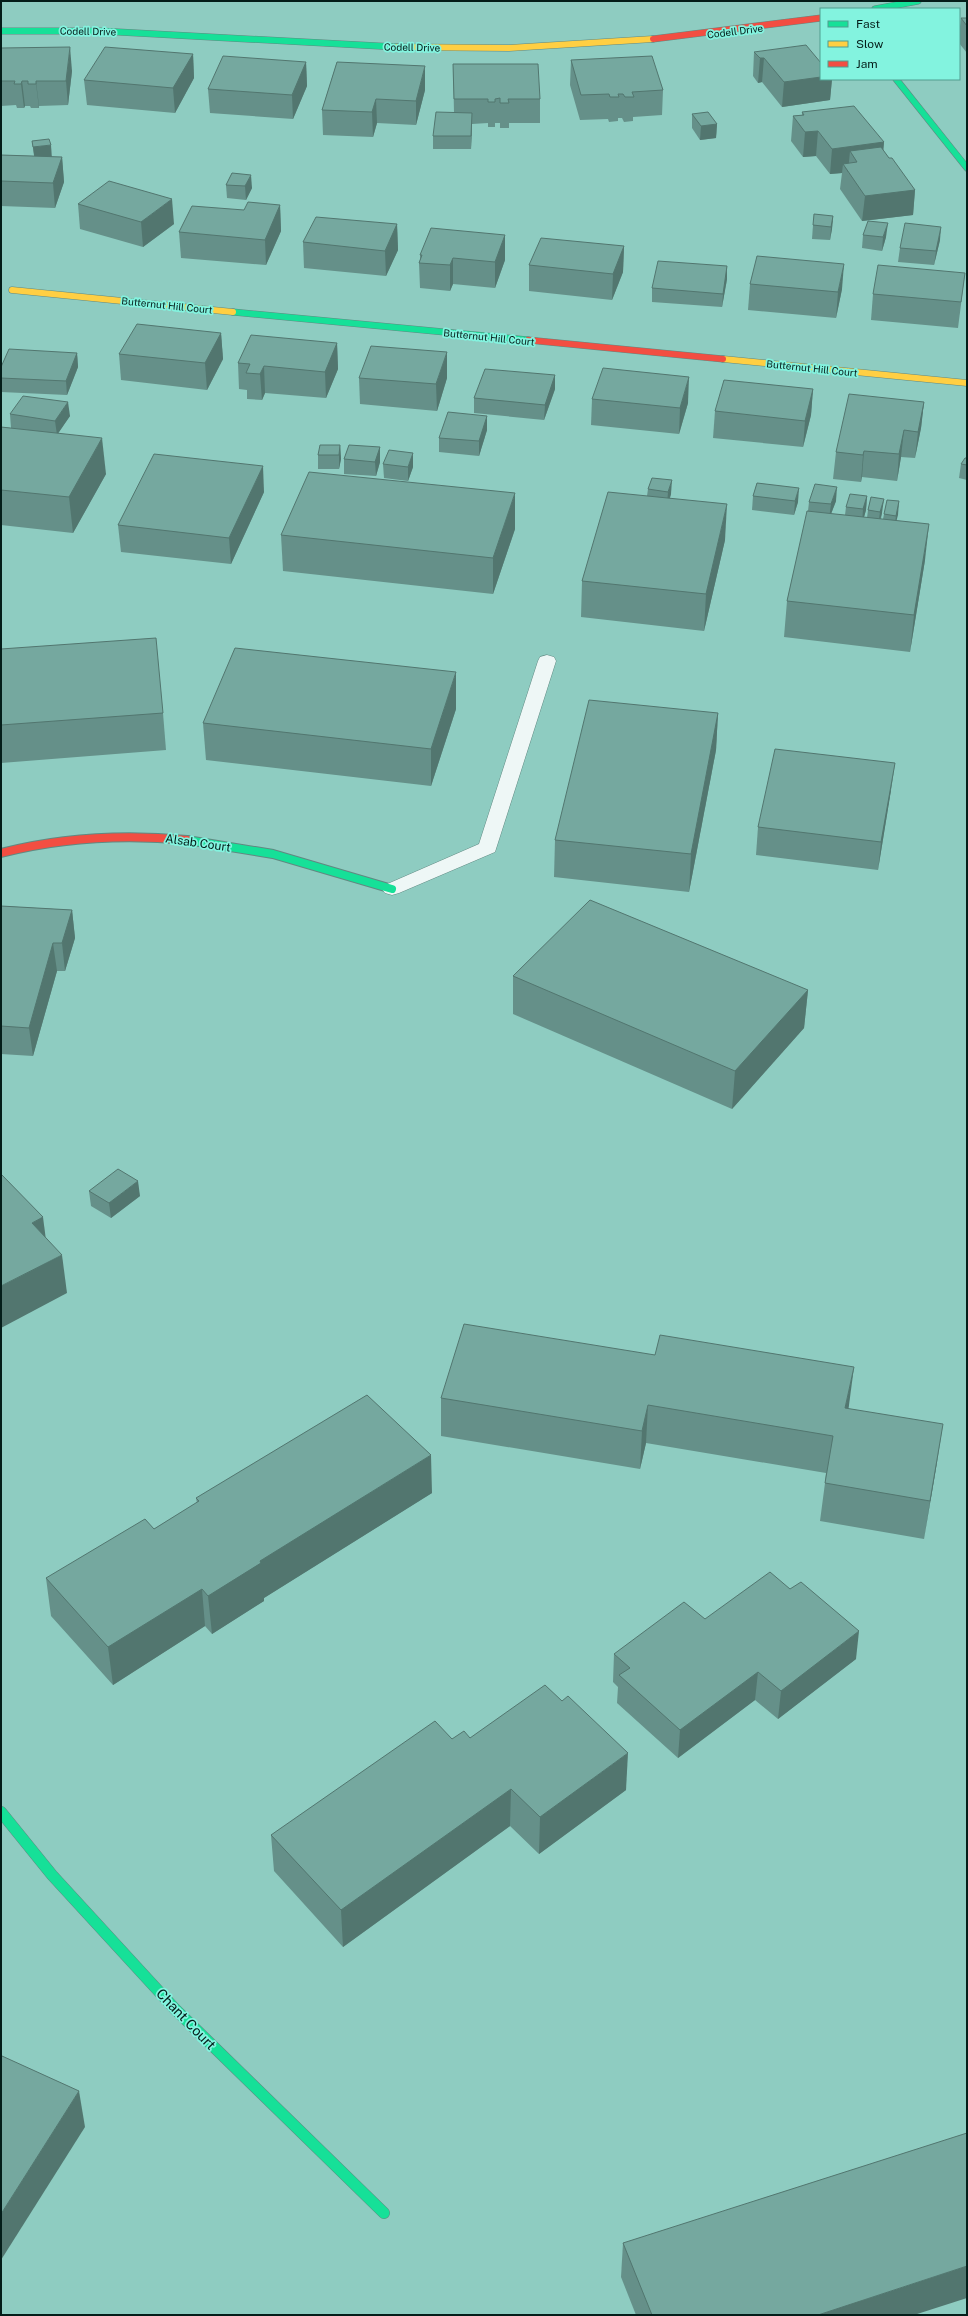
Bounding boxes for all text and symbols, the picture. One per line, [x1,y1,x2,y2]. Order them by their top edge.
legend [820,8,960,80]
text: Fast [856,17,881,31]
street label: Codell Drive [706,22,764,40]
street label: Codell Drive [60,25,117,37]
text: Slow [856,37,884,51]
street label: Codell Drive [384,41,441,53]
text: Jam [856,57,878,71]
street label: Butternut Hill Court [121,294,213,316]
street label: Butternut Hill Court [443,326,535,348]
street label: Butternut Hill Court [766,357,858,379]
street label: Alsab Court [164,831,232,855]
street label: Chant Court [153,1985,219,2053]

